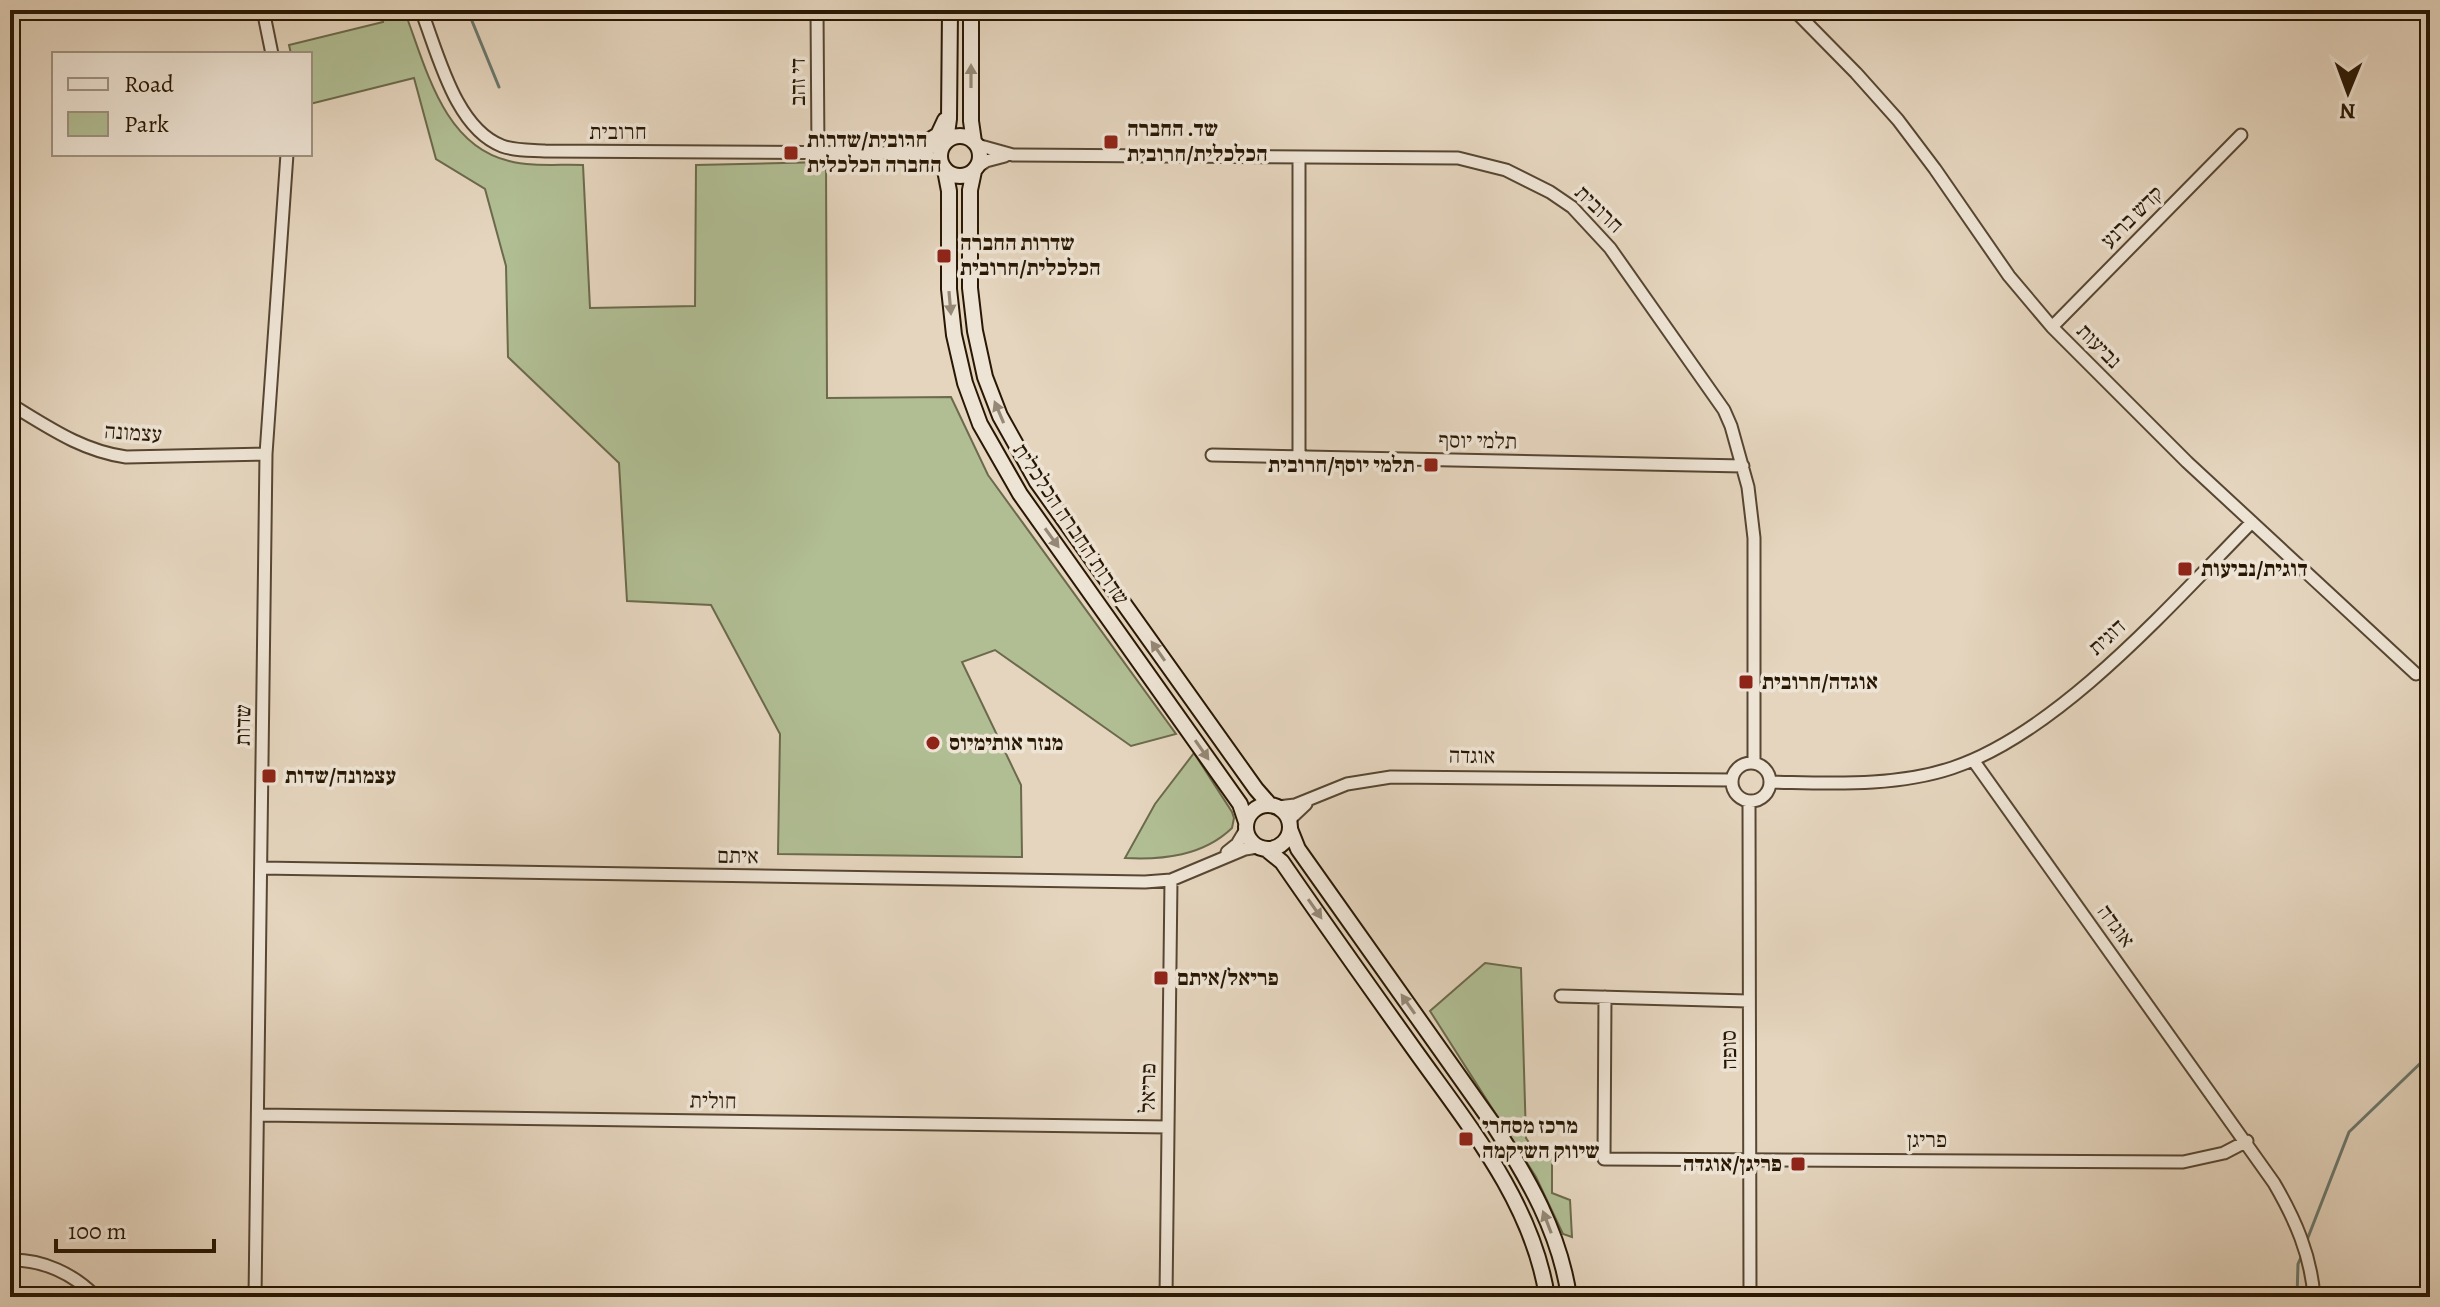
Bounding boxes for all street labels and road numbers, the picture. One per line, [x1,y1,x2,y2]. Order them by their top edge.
street label: די זהב [783,58,813,106]
street label: חרובית [589,117,647,147]
street label: חרובית [1568,178,1630,240]
street label: קדש ברנע [2094,179,2170,255]
street label: נביעות [2070,317,2128,375]
street label: עצמונה [103,416,163,450]
street label: תלמי יוסף [1438,425,1518,457]
street label: שדרות החברה הכלכלית [1006,437,1136,611]
street label: דוגית [2082,612,2132,662]
street label: שדות [228,704,258,746]
street label: אוגדה [1448,741,1496,771]
street label: איתם [717,841,759,871]
street label: אוגדה [2090,898,2142,954]
street label: סופה [1714,1030,1744,1070]
street label: פריאל [1133,1063,1163,1113]
street label: חולית [689,1086,737,1116]
street label: פריגן [1907,1125,1947,1155]

